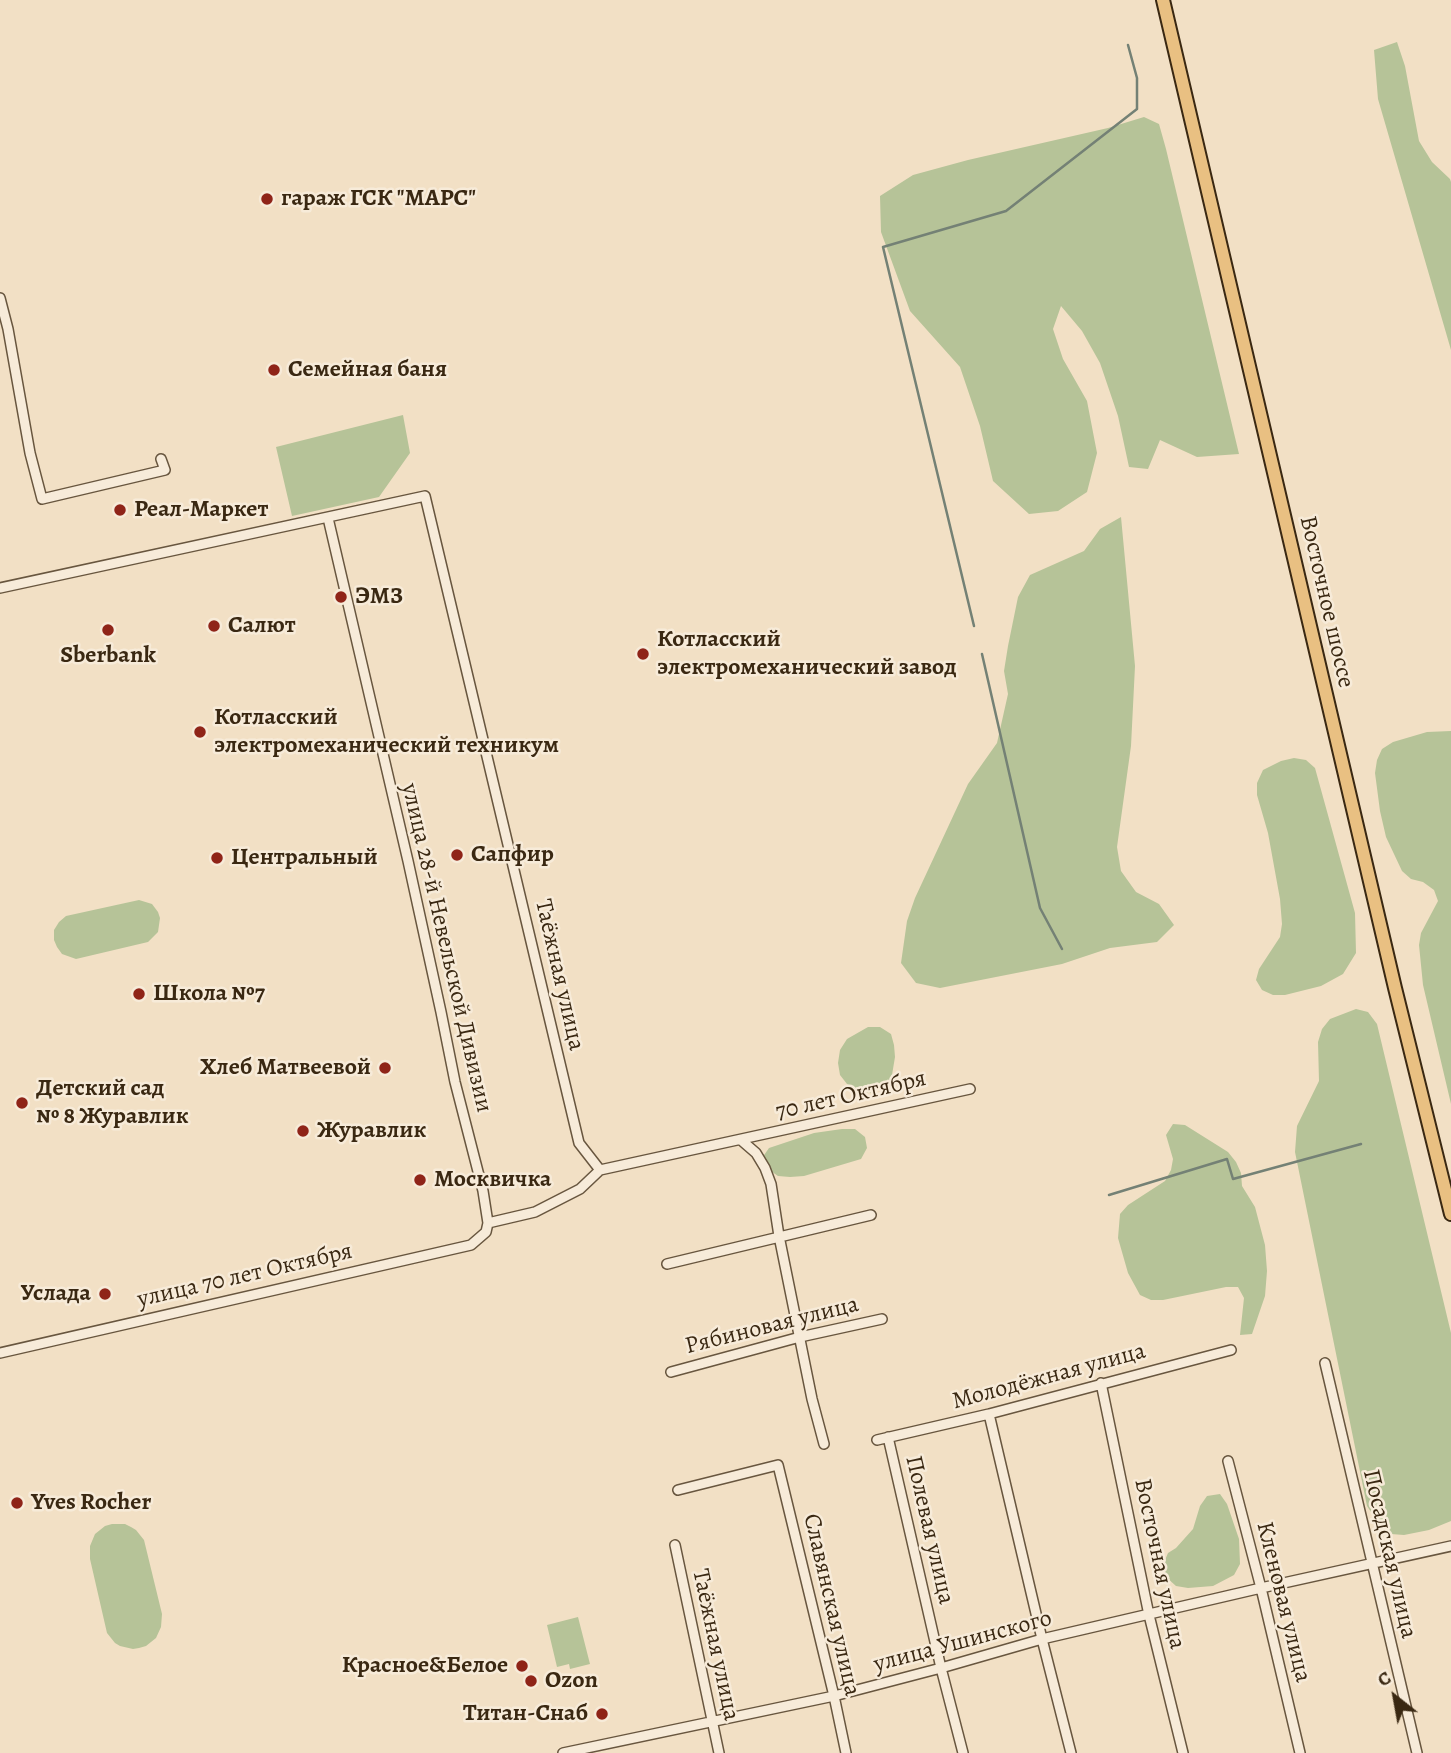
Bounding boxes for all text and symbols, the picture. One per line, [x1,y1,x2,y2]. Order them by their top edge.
place label: гараж ГСК "МАРС" [281,185,476,213]
marker: гараж ГСК "МАРС" [259,191,275,207]
place label: Семейная баня [288,356,447,384]
marker: Семейная баня [266,362,282,378]
place label: Реал-Маркет [134,496,268,524]
marker: Реал-Маркет [112,502,128,518]
street label: Восточное шоссе [1292,513,1360,691]
place label: ЭМЗ [355,583,403,611]
marker: ЭМЗ [333,589,349,605]
place label: Салют [228,612,296,640]
marker: Салют [206,618,222,634]
marker: Sberbank [100,622,116,638]
place label: Котласский электромеханический завод [657,626,957,682]
place label: Sberbank [60,642,156,670]
marker: Котласский электромеханический завод [635,646,651,662]
place label: Котласский электромеханический техникум [214,704,559,760]
marker: Котласский электромеханический техникум [192,724,208,740]
street label: улица 28-й Невельской Дивизии [394,781,498,1115]
place label: Сапфир [471,841,554,869]
place label: Центральный [231,844,378,872]
marker: Сапфир [449,847,465,863]
marker: Центральный [209,850,225,866]
street label: Таёжная улица [528,897,590,1053]
place label: Школа №7 [153,980,265,1008]
marker: Школа №7 [131,986,147,1002]
place label: Хлеб Матвеевой [200,1054,371,1082]
marker: Хлеб Матвеевой [377,1060,393,1076]
street label: 70 лет Октября [773,1065,929,1127]
place label: Детский сад № 8 Журавлик [36,1075,189,1131]
marker: Детский сад № 8 Журавлик [14,1095,30,1111]
place label: Журавлик [317,1117,426,1145]
marker: Журавлик [295,1123,311,1139]
place label: Москвичка [434,1166,551,1194]
marker: Москвичка [412,1172,428,1188]
street label: улица 70 лет Октября [135,1237,355,1315]
place label: Услада [21,1280,91,1308]
marker: Услада [97,1286,113,1302]
street label: Рябиновая улица [682,1291,862,1361]
street label: Молодёжная улица [949,1337,1149,1417]
street label: Полевая улица [898,1453,960,1607]
street label: Посадская улица [1356,1467,1422,1641]
street label: Восточная улица [1127,1476,1191,1652]
place label: Yves Rocher [31,1489,151,1517]
marker: Yves Rocher [9,1495,25,1511]
street label: Славянская улица [796,1511,866,1699]
street label: Кленовая улица [1249,1519,1317,1685]
street label: Таёжная улица [685,1567,745,1723]
street label: улица Ушинского [871,1604,1055,1680]
place label: Красное&Белое [342,1652,508,1680]
marker: Красное&Белое [514,1658,530,1674]
north arrow [1360,1662,1430,1732]
text: С [1372,1665,1396,1693]
place label: Ozon [545,1667,598,1695]
marker: Ozon [523,1673,539,1689]
place label: Титан-Снаб [463,1700,588,1728]
marker: Титан-Снаб [594,1706,610,1722]

